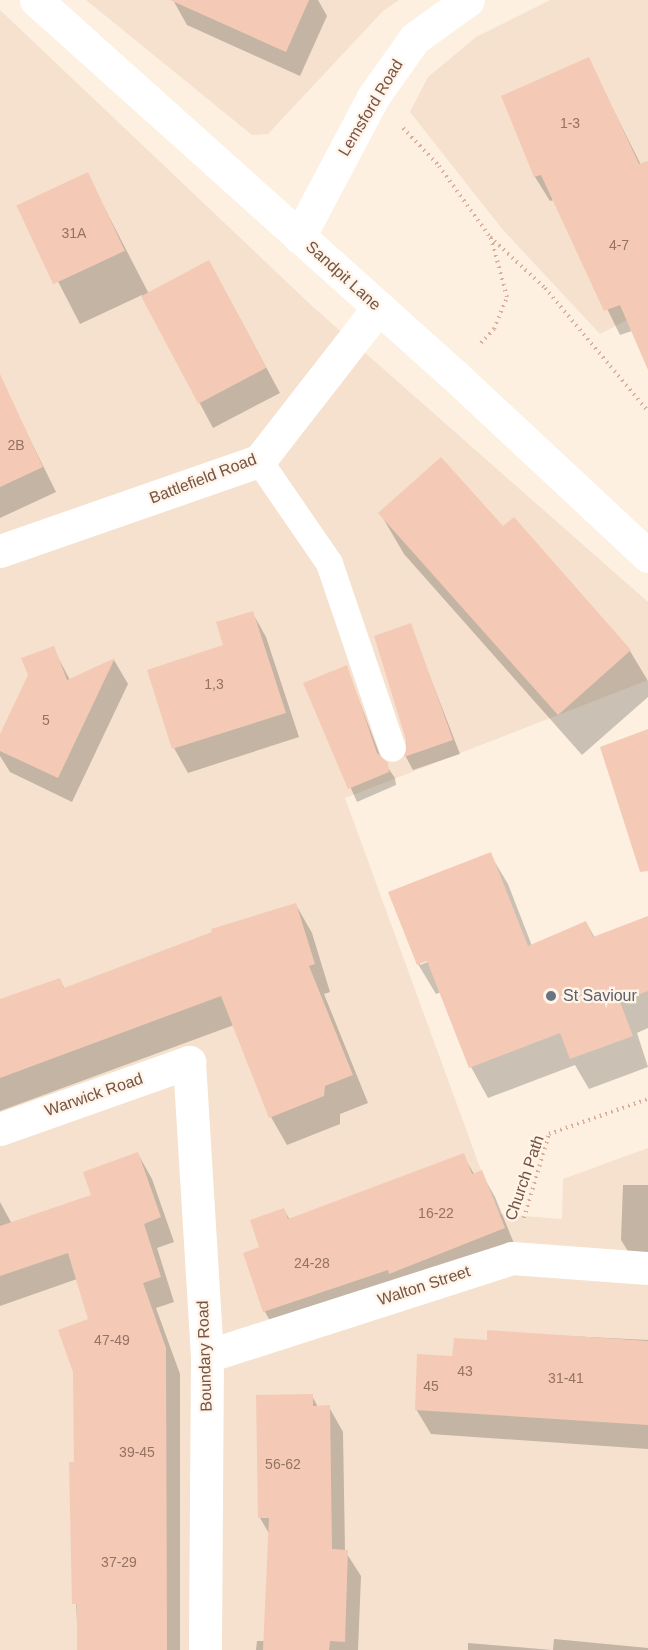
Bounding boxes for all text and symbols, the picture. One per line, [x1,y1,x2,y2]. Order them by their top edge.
street label: Lemsford Road [335,56,407,160]
house number: 1-3 [560,115,580,131]
house number: 31A [62,225,86,241]
street label: Sandpit Lane [302,237,384,315]
house number: 4-7 [609,237,629,253]
house number: 2B [7,437,25,453]
street label: Battlefield Road [147,450,259,508]
house number: 1,3 [204,676,224,692]
house number: 5 [42,712,50,728]
place label: St Saviour [563,986,637,1006]
marker: St Saviour [544,989,558,1003]
street label: Warwick Road [42,1069,146,1121]
street label: Church Path [501,1133,549,1223]
house number: 16-22 [418,1205,454,1221]
house number: 24-28 [294,1255,330,1271]
street label: Walton Street [375,1262,473,1310]
street label: Boundary Road [193,1300,217,1412]
house number: 47-49 [94,1332,130,1348]
house number: 43 [457,1363,473,1379]
house number: 31-41 [548,1370,584,1386]
house number: 45 [423,1378,439,1394]
house number: 39-45 [119,1444,155,1460]
house number: 56-62 [265,1456,301,1472]
house number: 37-29 [101,1554,137,1570]

